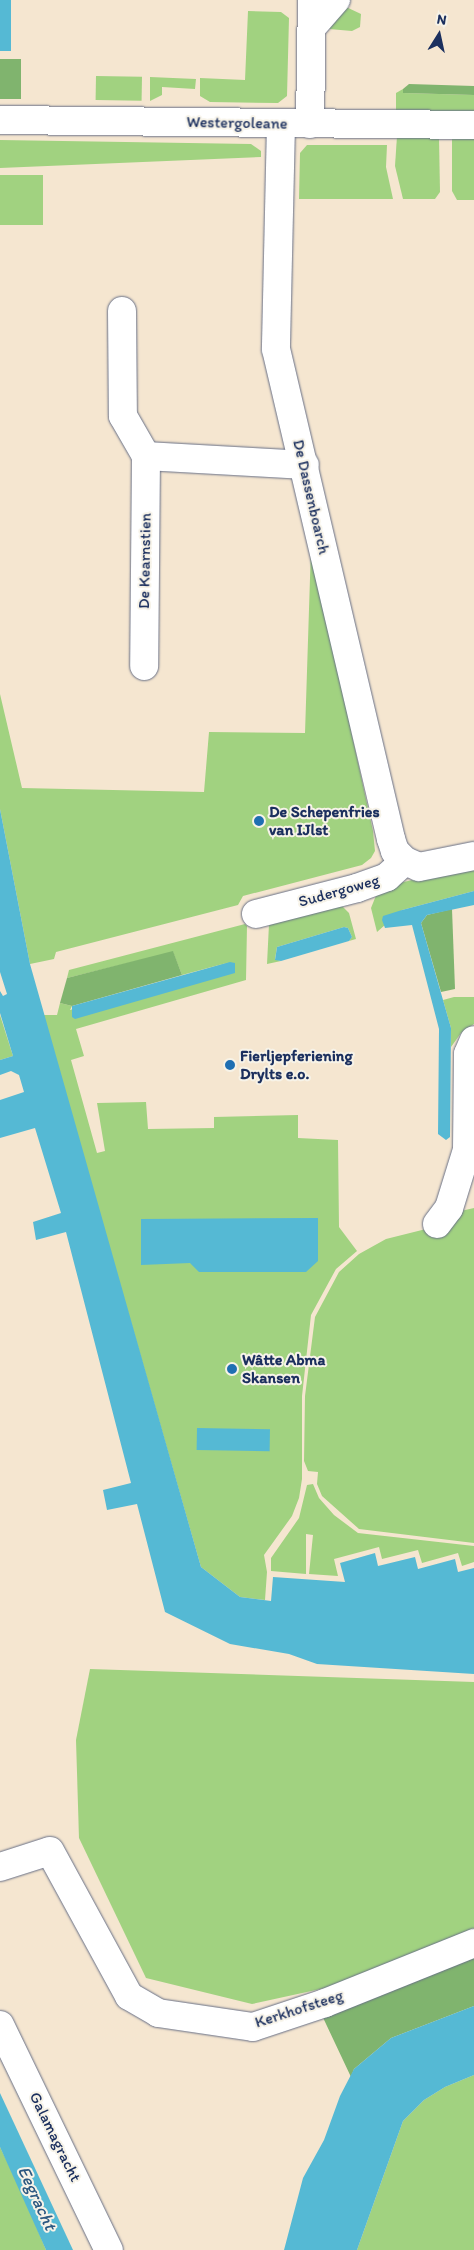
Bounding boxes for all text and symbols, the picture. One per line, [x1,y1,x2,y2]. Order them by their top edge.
north arrow [414,10,464,60]
text: N [436,11,448,29]
street label: Westergoleane [186,113,288,133]
street label: De Dassenboarch [288,437,334,557]
street label: De Kearnstien [135,513,155,609]
place label: De Schepenfries van IJlst [269,802,379,840]
marker: De Schepenfries van IJlst [253,815,265,827]
street label: Sudergoweg [296,870,382,912]
place label: Fierljepferiening Drylts e.o. [240,1046,353,1084]
marker: Fierljepferiening Drylts e.o. [224,1059,236,1071]
place label: Wâtte Abma Skansen [242,1350,326,1388]
marker: Wâtte Abma Skansen [226,1363,238,1375]
street label: Kerkhofsteeg [252,1986,346,2032]
street label: Galamagracht [25,2089,85,2185]
water label: Eegracht [13,2163,61,2233]

